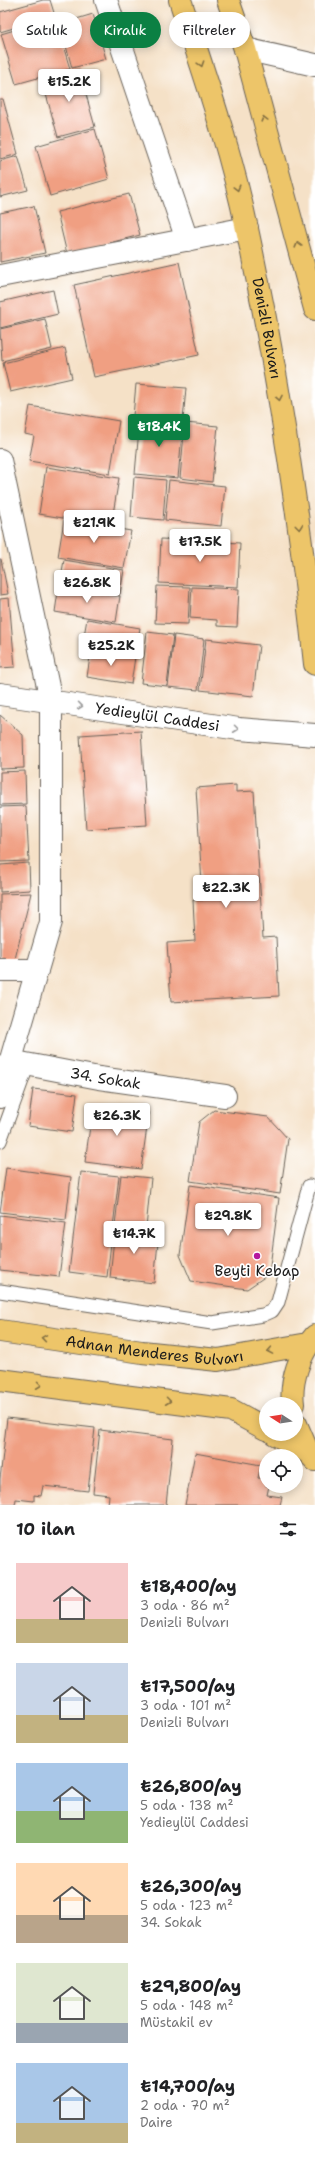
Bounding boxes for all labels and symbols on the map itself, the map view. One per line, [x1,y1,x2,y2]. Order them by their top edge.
one-way arrow [196,60,204,67]
pin: ₺15.2K [36,69,102,103]
one-way arrow [260,116,269,123]
one-way arrow [232,185,241,192]
one-way arrow [294,241,303,248]
street label: Denizli Bulvarı [247,276,286,381]
one-way arrow [274,395,283,401]
pin: ₺18.4K [126,414,192,448]
pin: ₺21.9K [61,510,127,544]
one-way arrow [294,523,303,530]
pin: ₺17.5K [167,529,233,563]
pin: ₺26.8K [54,570,120,604]
pin: ₺25.2K [78,633,144,667]
street label: Yedieylül Caddesi [94,698,221,736]
one-way arrow [77,701,83,710]
one-way arrow [233,724,240,733]
pin: ₺22.3K [193,875,259,909]
street label: 34. Sokak [68,1063,142,1094]
pin: ₺26.3K [84,1103,150,1137]
pin: ₺29.8K [195,1203,261,1237]
pin: ₺14.7K [101,1221,167,1255]
marker: Beyti Kebap [252,1251,262,1261]
place label: Beyti Kebap [214,1261,300,1281]
street label: Adnan Menderes Bulvarı [64,1331,245,1370]
one-way arrow [41,1334,47,1343]
one-way arrow [267,1346,273,1354]
one-way arrow [36,1380,42,1389]
one-way arrow [165,1397,171,1406]
north arrow [259,1397,303,1441]

